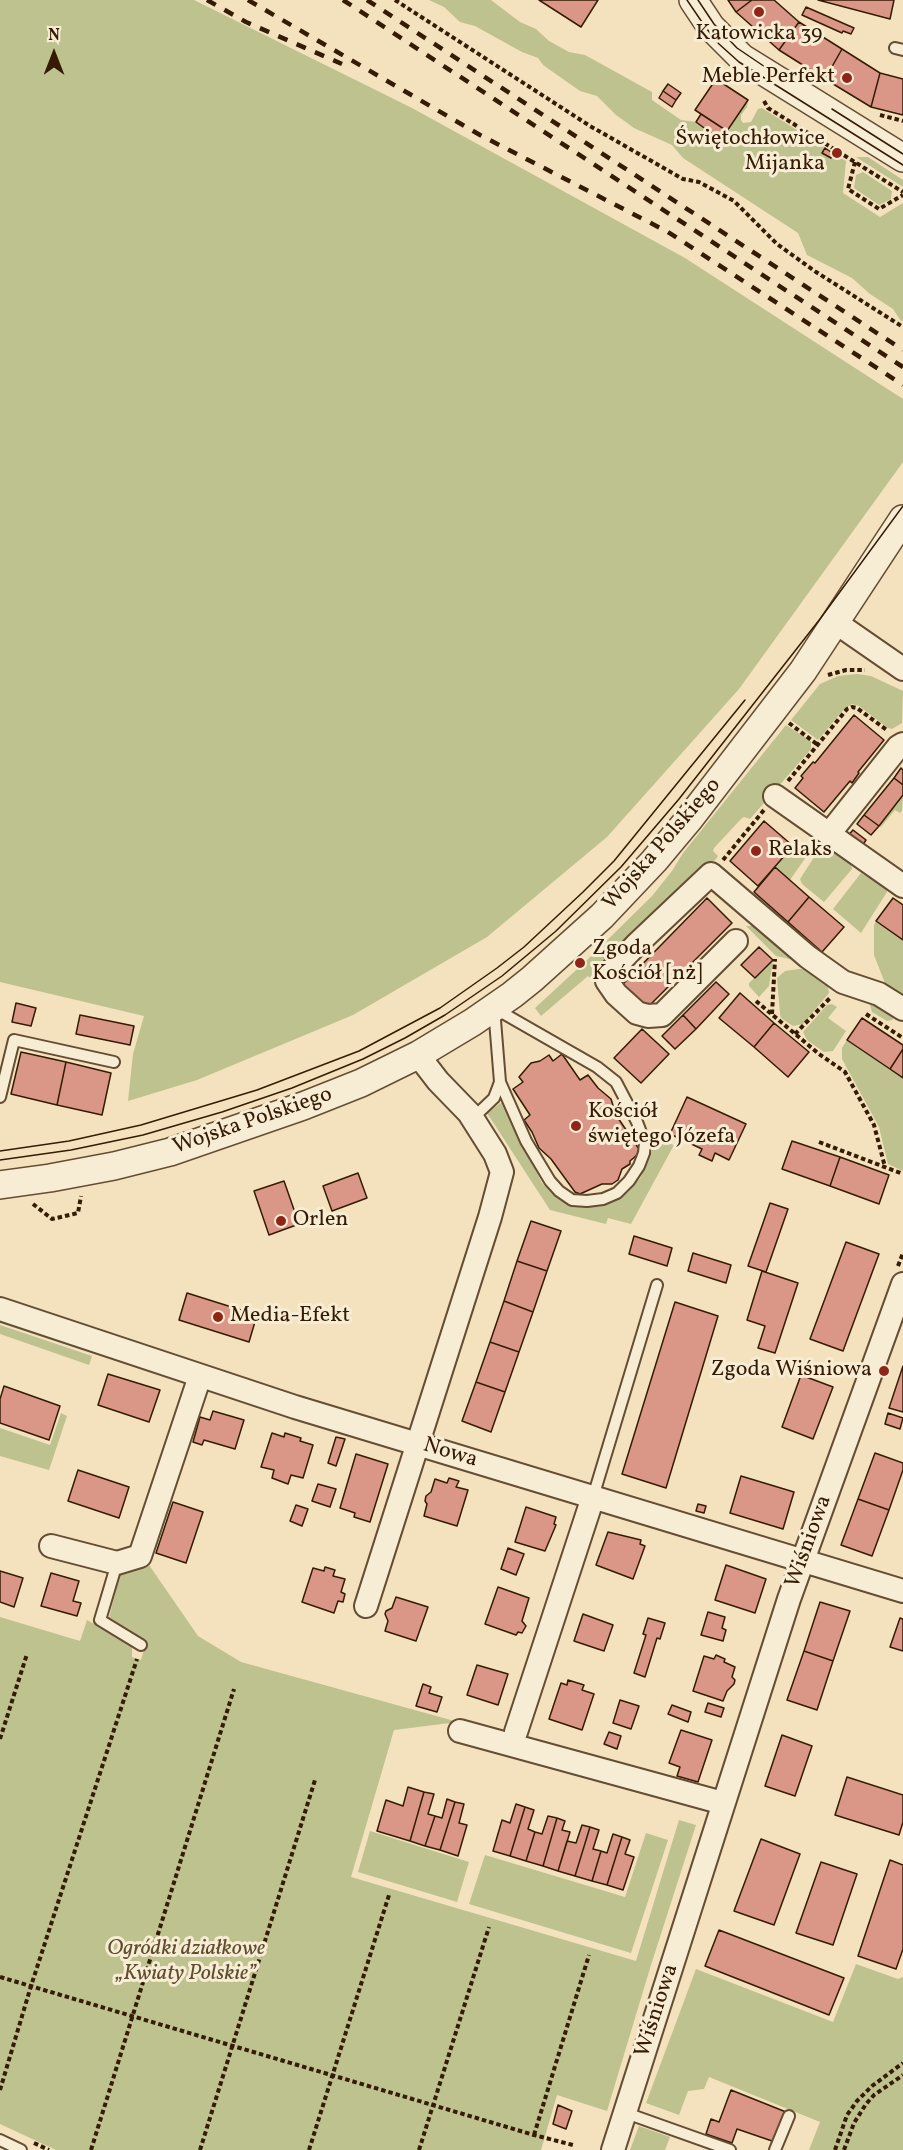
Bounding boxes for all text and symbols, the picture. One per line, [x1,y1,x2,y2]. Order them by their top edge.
marker: Katowicka 39 [752,5,766,19]
place label: Katowicka 39 [695,22,823,48]
north arrow [24,24,84,84]
text: N [48,25,60,47]
place label: Meble Perfekt [702,65,835,91]
marker: Meble Perfekt [840,71,854,85]
place label: Świętochłowice Mijanka [675,127,825,178]
marker: Świętochłowice Mijanka [830,146,844,160]
street label: Wojska Polskiego [598,773,728,917]
place label: Relaks [768,838,832,864]
marker: Relaks [749,844,763,858]
place label: Zgoda Kościół [nż] [592,937,702,988]
marker: Zgoda Kościół [nż] [573,956,587,970]
street label: Wojska Polskiego [170,1082,336,1162]
place label: Kościół świętego Józefa [588,1100,735,1152]
marker: Kościół świętego Józefa [569,1119,583,1133]
place label: Orlen [293,1208,348,1234]
marker: Orlen [274,1214,288,1228]
place label: Media-Efekt [230,1304,350,1330]
marker: Media-Efekt [211,1310,225,1324]
place label: Zgoda Wiśniowa [711,1358,872,1384]
marker: Zgoda Wiśniowa [877,1364,891,1378]
street label: Nowa [419,1433,481,1475]
street label: Wiśniowa [781,1492,839,1592]
park label: Ogródki działkowe „Kwiaty Polskie” [107,1937,265,1988]
street label: Wiśniowa [631,1961,685,2061]

